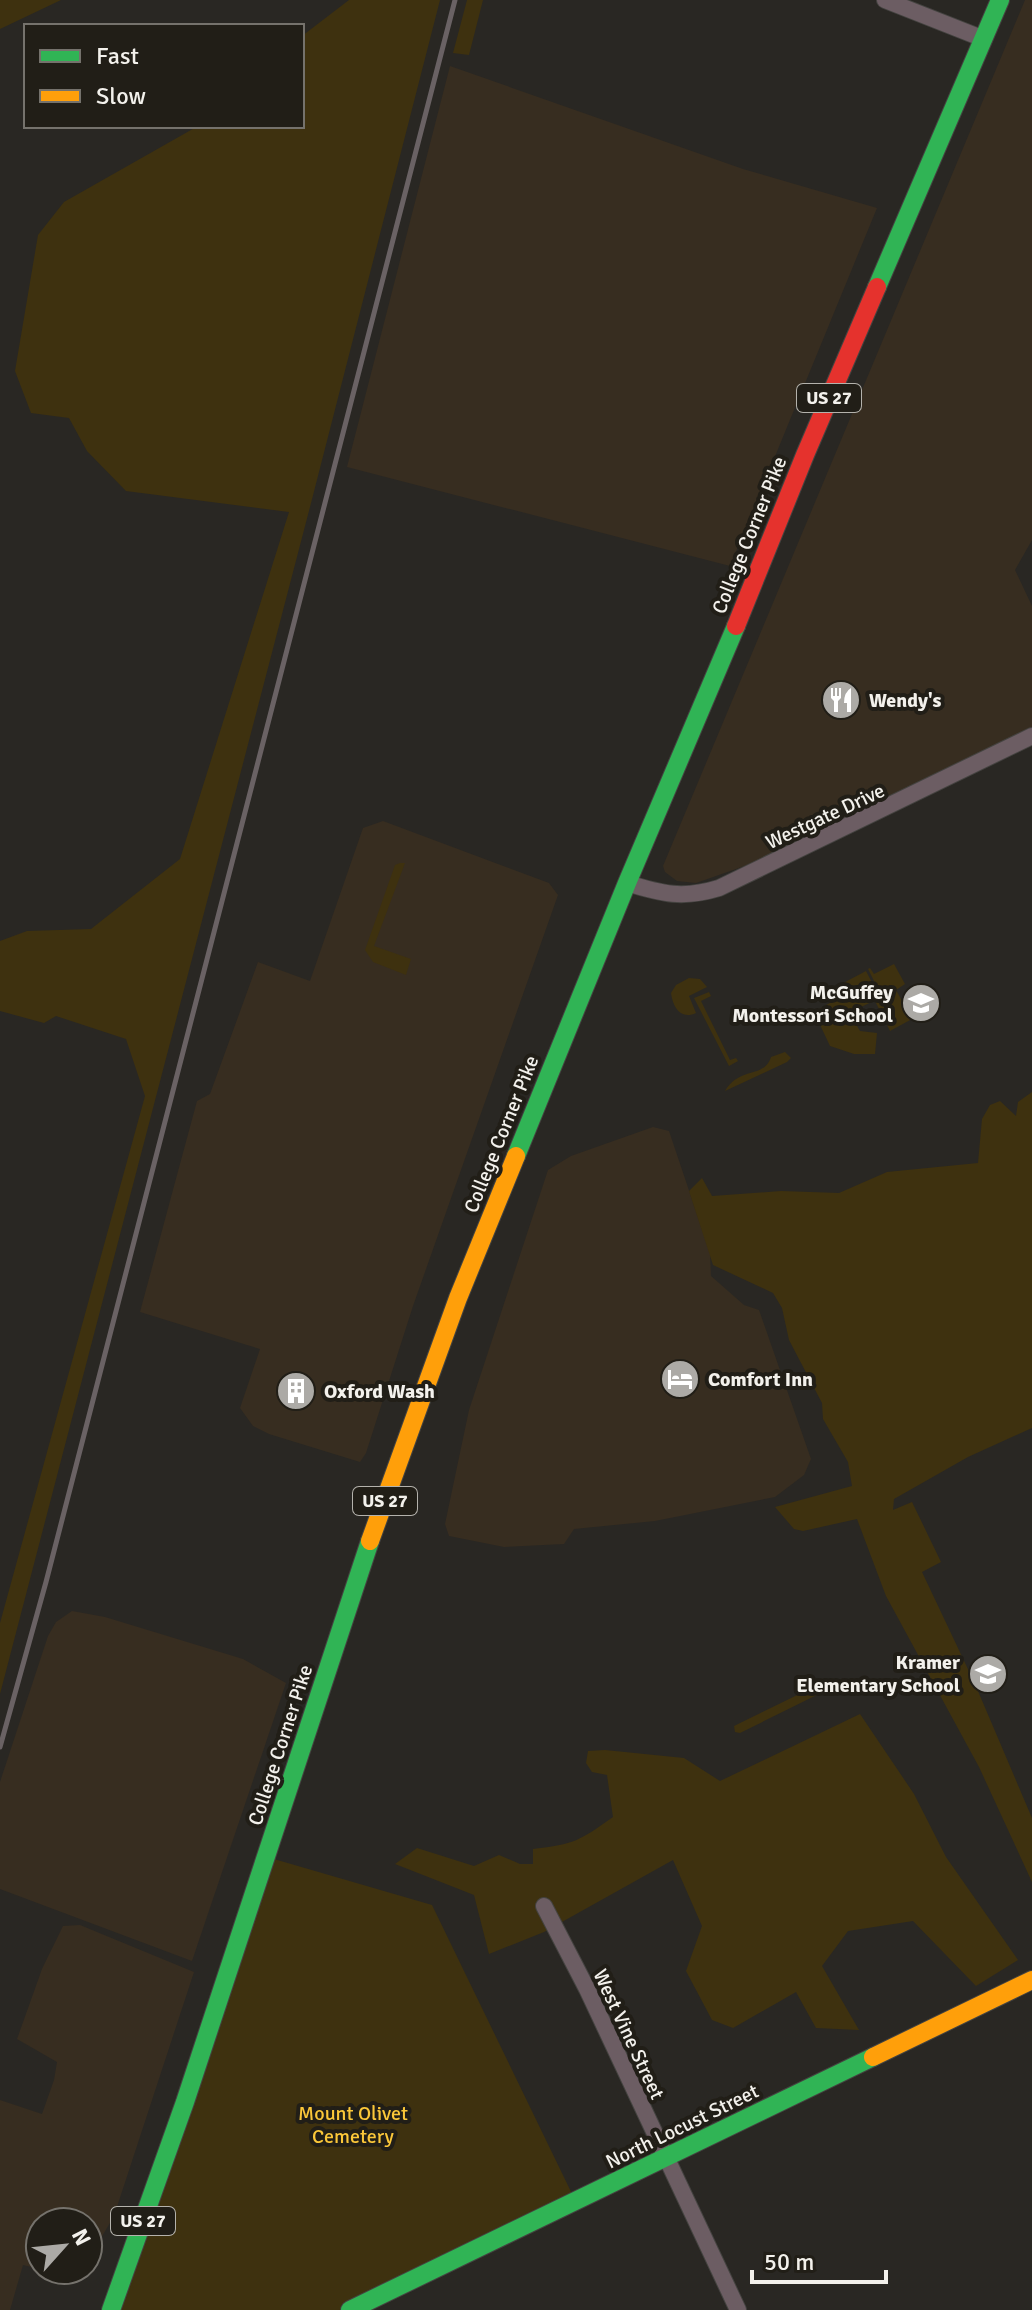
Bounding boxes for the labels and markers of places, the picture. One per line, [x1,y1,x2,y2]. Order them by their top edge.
restaurant icon: Wendy's [820,679,862,721]
place label: Wendy's [869,688,942,713]
place label: McGuffey Montessori School [732,980,893,1028]
school or university icon: McGuffey Montessori School [900,982,942,1024]
hotel icon: Comfort Inn [659,1358,701,1400]
place label: Comfort Inn [708,1367,813,1392]
building icon: Oxford Wash [275,1370,317,1412]
place label: Oxford Wash [324,1379,435,1404]
place label: Kramer Elementary School [796,1650,960,1698]
school or university icon: Kramer Elementary School [967,1653,1009,1695]

